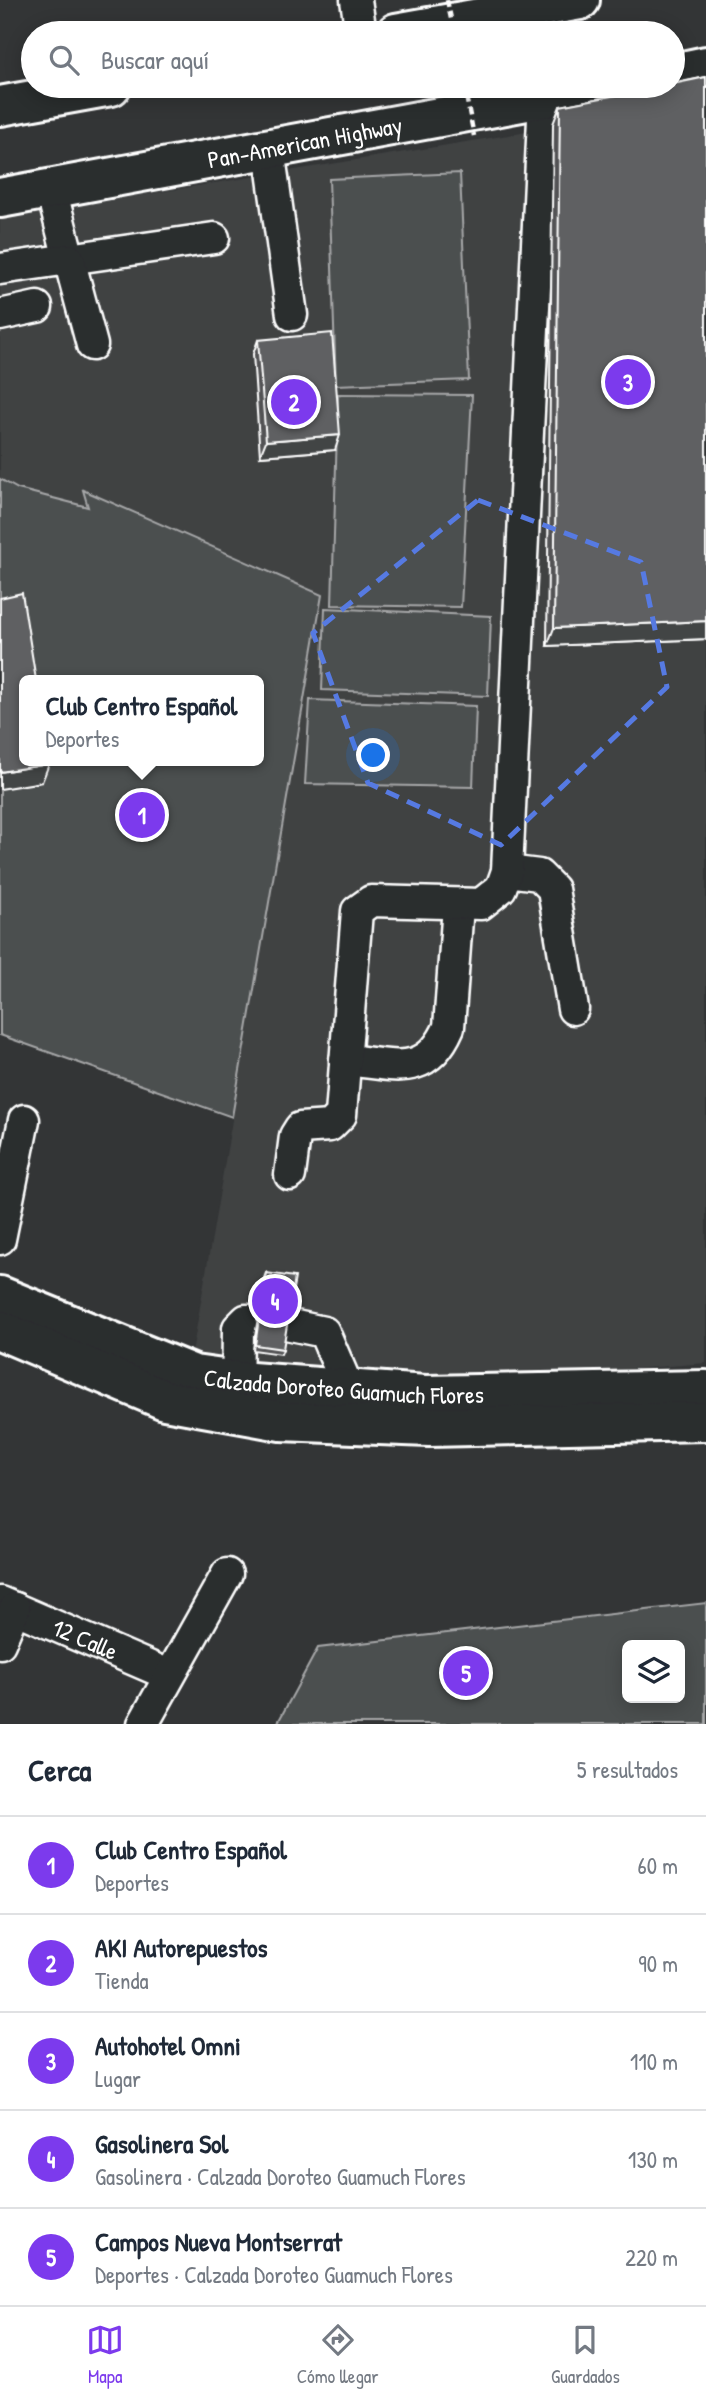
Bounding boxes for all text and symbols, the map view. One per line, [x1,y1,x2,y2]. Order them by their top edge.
search box [21,21,685,98]
icon: search [45,41,83,79]
text: Buscar aquí [101,42,209,77]
street label: Pan-American Highway [205,108,405,175]
pin: 3 [605,356,651,408]
pin: 2 [271,376,317,428]
popup [19,675,264,766]
text: Club Centro Español [46,688,237,723]
text: Deportes [46,723,119,754]
your location [356,738,390,772]
pin: 1 [119,789,165,841]
pin: 4 [252,1275,298,1327]
street label: Calzada Doroteo Guamuch Flores [202,1361,484,1411]
street label: 12 Calle [48,1611,123,1667]
map controls [622,1640,685,1703]
button: layers [622,1640,685,1703]
pin: 5 [443,1647,489,1699]
text: Cerca [28,1750,91,1790]
text: 5 resultados [577,1754,678,1785]
text: Club Centro Español [95,1832,287,1867]
text: 1 [47,1850,55,1881]
text: 60 m [638,1850,678,1881]
text: Deportes [95,1867,169,1898]
text: AKI Autorepuestos [95,1930,268,1965]
text: 2 [46,1948,56,1979]
text: 90 m [638,1948,678,1979]
text: Tienda [95,1965,148,1996]
text: Autohotel Omni [95,2028,241,2063]
text: 3 [46,2046,56,2077]
text: 110 m [630,2046,678,2077]
text: Lugar [95,2063,141,2094]
text: Gasolinera Sol [95,2126,229,2161]
text: 4 [47,2144,55,2175]
text: 130 m [628,2144,678,2175]
text: Gasolinera · Calzada Doroteo Guamuch Flores [95,2161,466,2192]
text: Campos Nueva Montserrat [95,2224,342,2259]
text: 5 [46,2242,56,2273]
text: 220 m [625,2242,678,2273]
text: Deportes · Calzada Doroteo Guamuch Flores [95,2259,453,2290]
tab: Mapa [86,2321,124,2389]
tab: Cómo llegar [297,2321,379,2389]
tab: Guardados [551,2321,620,2389]

